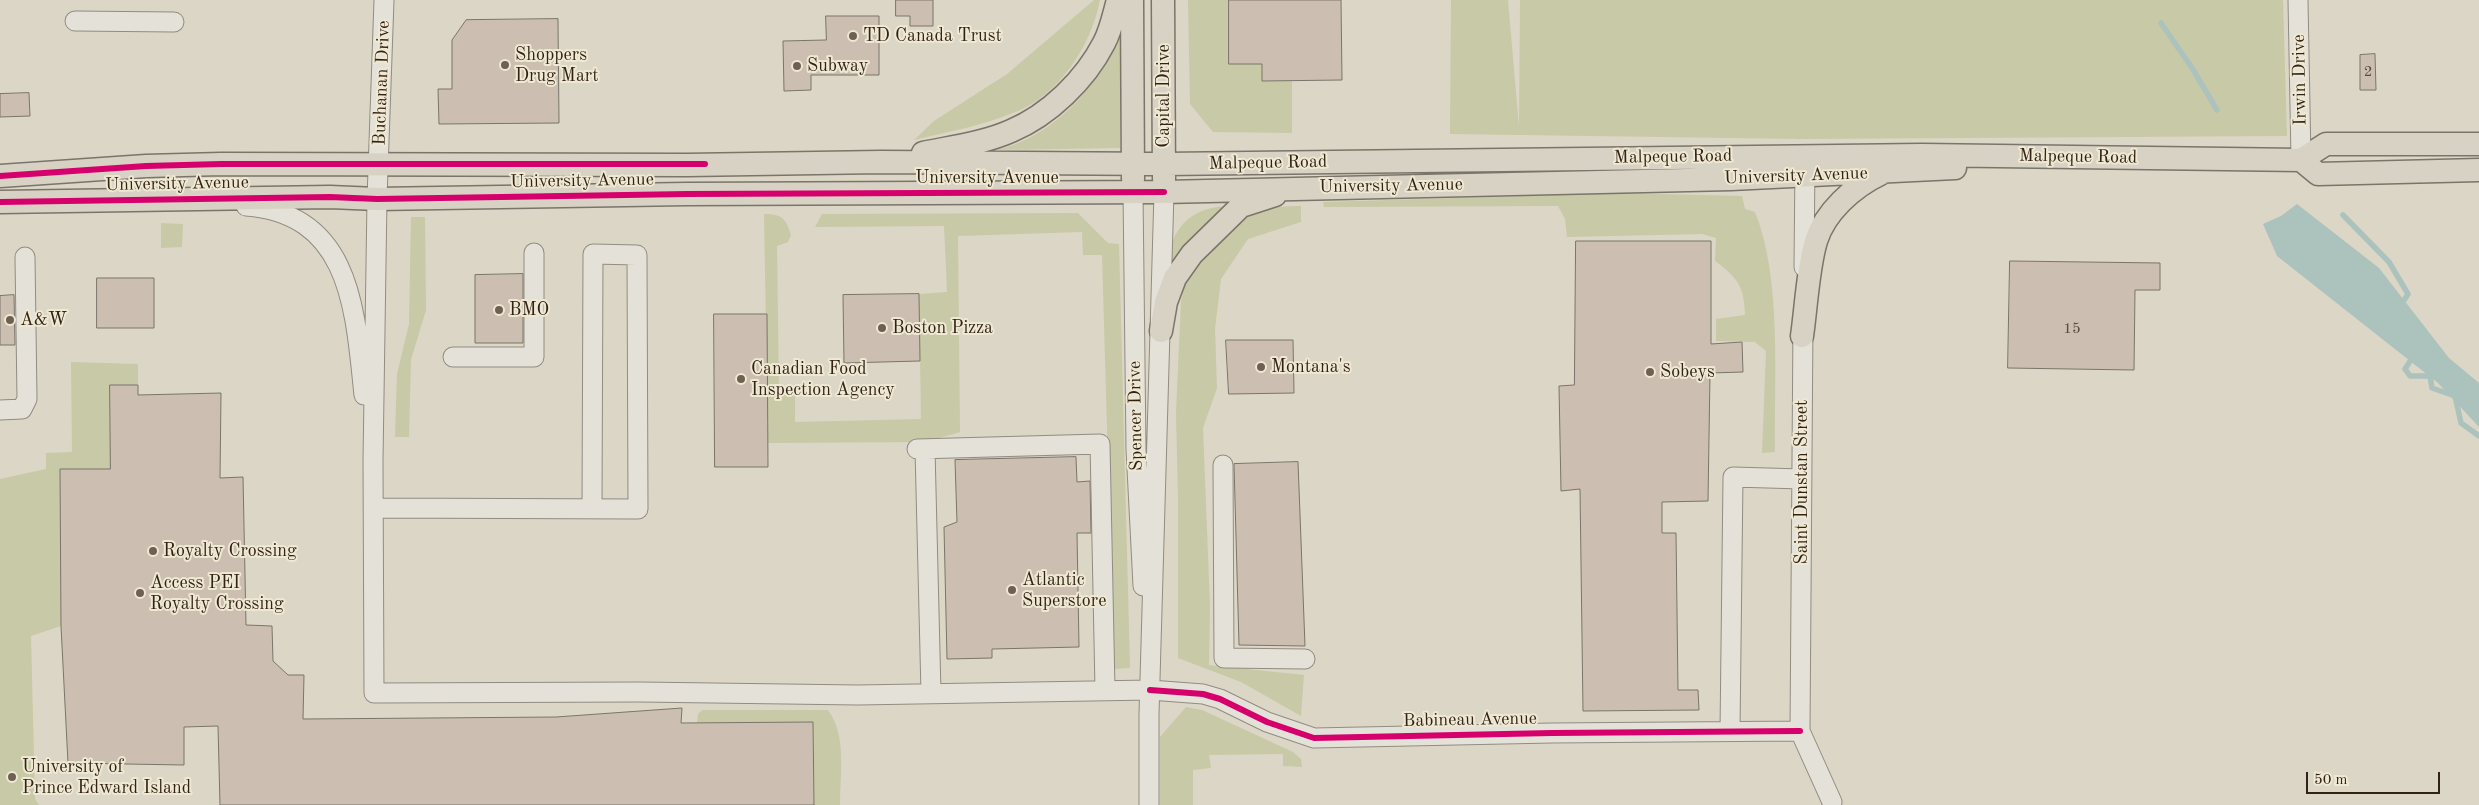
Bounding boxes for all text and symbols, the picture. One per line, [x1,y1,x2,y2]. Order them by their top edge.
street label: Buchanan Drive [369,20,395,146]
place label: TD Canada Trust [863,25,1002,47]
marker: TD Canada Trust [847,30,859,42]
street label: Irwin Drive [2288,34,2312,126]
place label: Shoppers Drug Mart [515,44,598,86]
street label: Capital Drive [1153,44,1175,148]
place label: Subway [807,55,868,77]
marker: Shoppers Drug Mart [499,59,511,71]
marker: Subway [791,60,803,72]
house number: 2 [2364,63,2372,81]
street label: Malpeque Road [1614,145,1732,169]
street label: Malpeque Road [2019,145,2137,169]
street label: Malpeque Road [1209,151,1327,175]
street label: University Avenue [1724,163,1868,189]
street label: University Avenue [915,167,1059,189]
street label: University Avenue [510,169,654,193]
street label: University Avenue [105,172,249,196]
street label: University Avenue [1319,174,1463,198]
place label: BMO [509,299,549,321]
marker: BMO [493,304,505,316]
place label: A&W [20,309,67,331]
marker: A&W [4,314,16,326]
place label: Boston Pizza [892,317,993,339]
house number: 15 [2063,320,2081,338]
marker: Boston Pizza [876,322,888,334]
place label: Montana's [1271,356,1351,378]
place label: Canadian Food Inspection Agency [751,358,895,400]
street label: Spencer Drive [1124,361,1148,471]
marker: Montana's [1255,361,1267,373]
place label: Sobeys [1660,361,1715,383]
marker: Sobeys [1644,366,1656,378]
marker: Canadian Food Inspection Agency [735,373,747,385]
street label: Saint Dunstan Street [1791,400,1813,564]
place label: Royalty Crossing [163,540,297,562]
marker: Royalty Crossing [147,545,159,557]
place label: Atlantic Superstore [1022,569,1106,612]
place label: Access PEI Royalty Crossing [150,572,284,614]
marker: Atlantic Superstore [1006,584,1018,596]
marker: Access PEI Royalty Crossing [134,587,146,599]
street label: Babineau Avenue [1403,708,1537,732]
place label: University of Prince Edward Island [22,756,191,799]
scale bar [2309,762,2443,794]
marker: University of Prince Edward Island [6,771,18,783]
text: 50 m [2314,773,2348,788]

